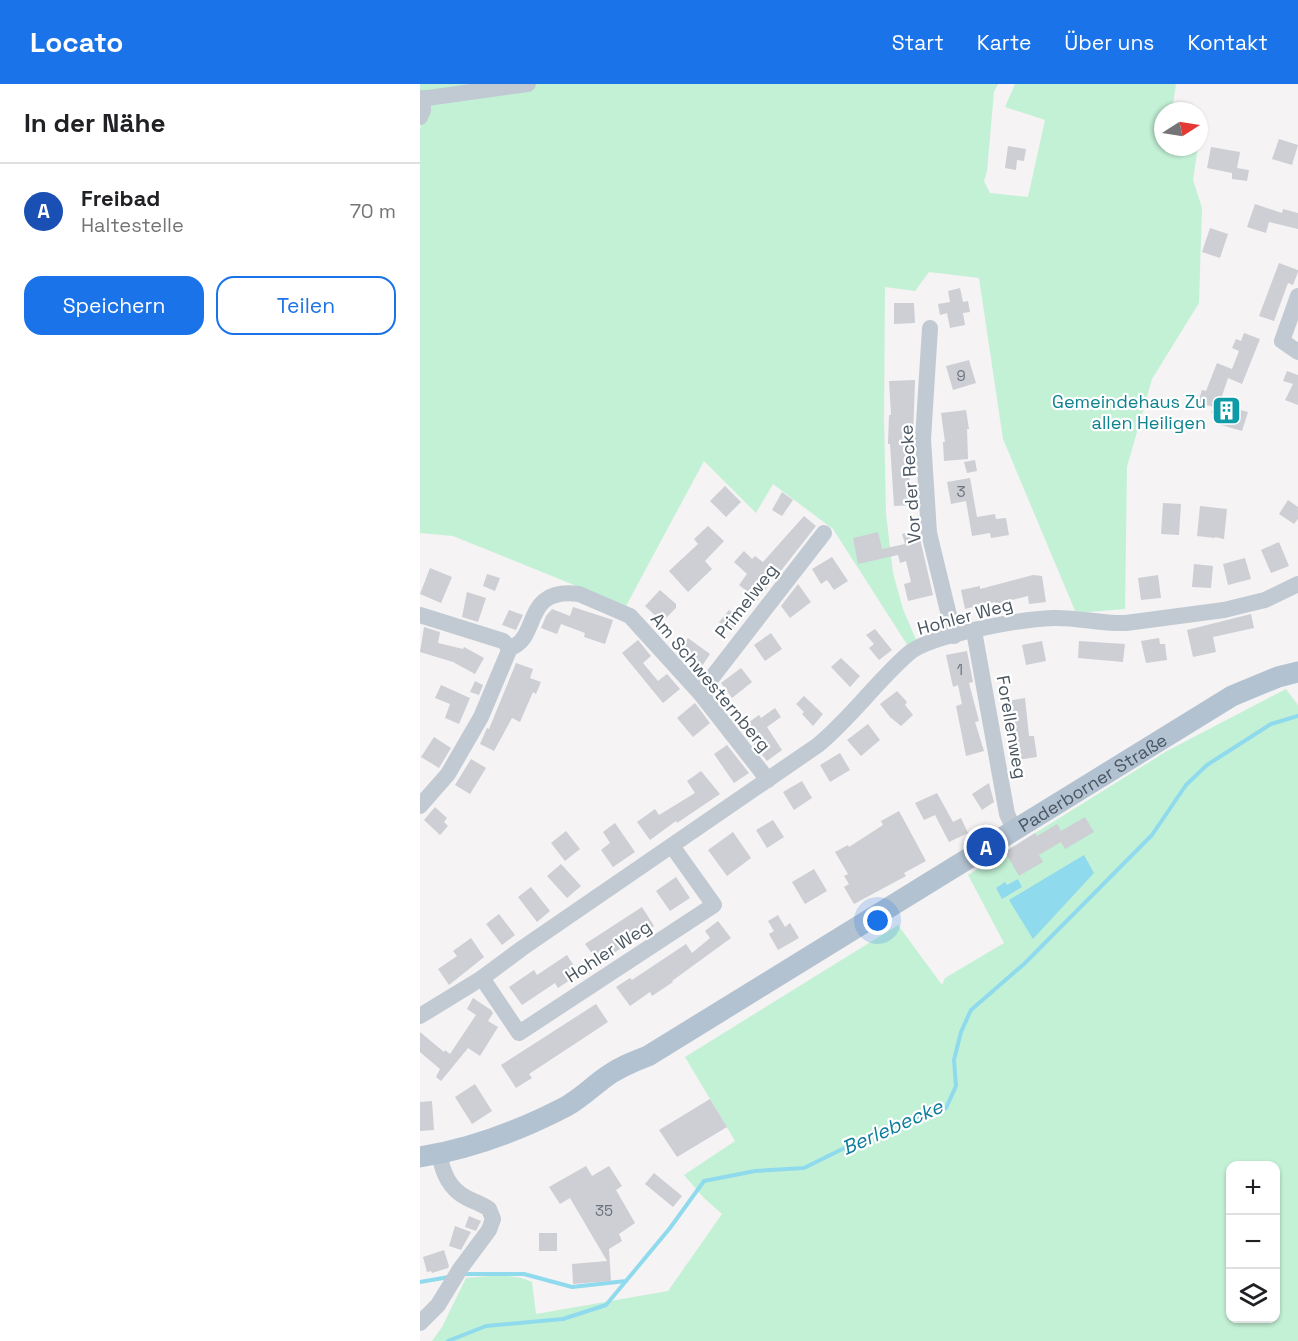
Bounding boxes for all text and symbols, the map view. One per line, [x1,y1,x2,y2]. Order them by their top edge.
text: Locato [30,24,123,60]
text: Start [892,29,944,56]
text: Karte [977,29,1031,56]
text: Über uns [1064,29,1154,56]
text: Kontakt [1187,29,1268,56]
north arrow [1154,102,1208,156]
text: In der Nähe [24,106,165,140]
text: Freibad [81,184,160,212]
text: A [37,198,50,224]
text: 70 m [350,198,396,224]
text: Haltestelle [81,212,184,238]
button: Speichern [24,276,204,335]
button: Teilen [216,276,396,335]
house number: 9 [956,366,966,385]
place label: Gemeindehaus Zu allen Heiligen [1052,390,1206,434]
building icon: Gemeindehaus Zu allen Heiligen [1211,395,1243,427]
street label: Vor der Recke [894,424,926,544]
house number: 3 [956,482,966,501]
street label: Primelweg [710,559,782,643]
street label: Hohler Weg [915,592,1015,640]
street label: Am Schwesternberg [646,608,776,756]
house number: 1 [957,660,963,679]
street label: Forellenweg [992,673,1032,781]
street label: Paderborner Straße [1014,728,1171,837]
pin: A [966,824,1006,870]
your location [863,906,892,935]
street label: Hohler Weg [561,915,655,987]
water label: Berlebecke [837,1093,948,1161]
map controls [1226,1161,1280,1323]
button: + [1226,1161,1280,1215]
house number: 35 [595,1201,613,1220]
button: − [1226,1215,1280,1269]
button: layers [1226,1269,1280,1323]

